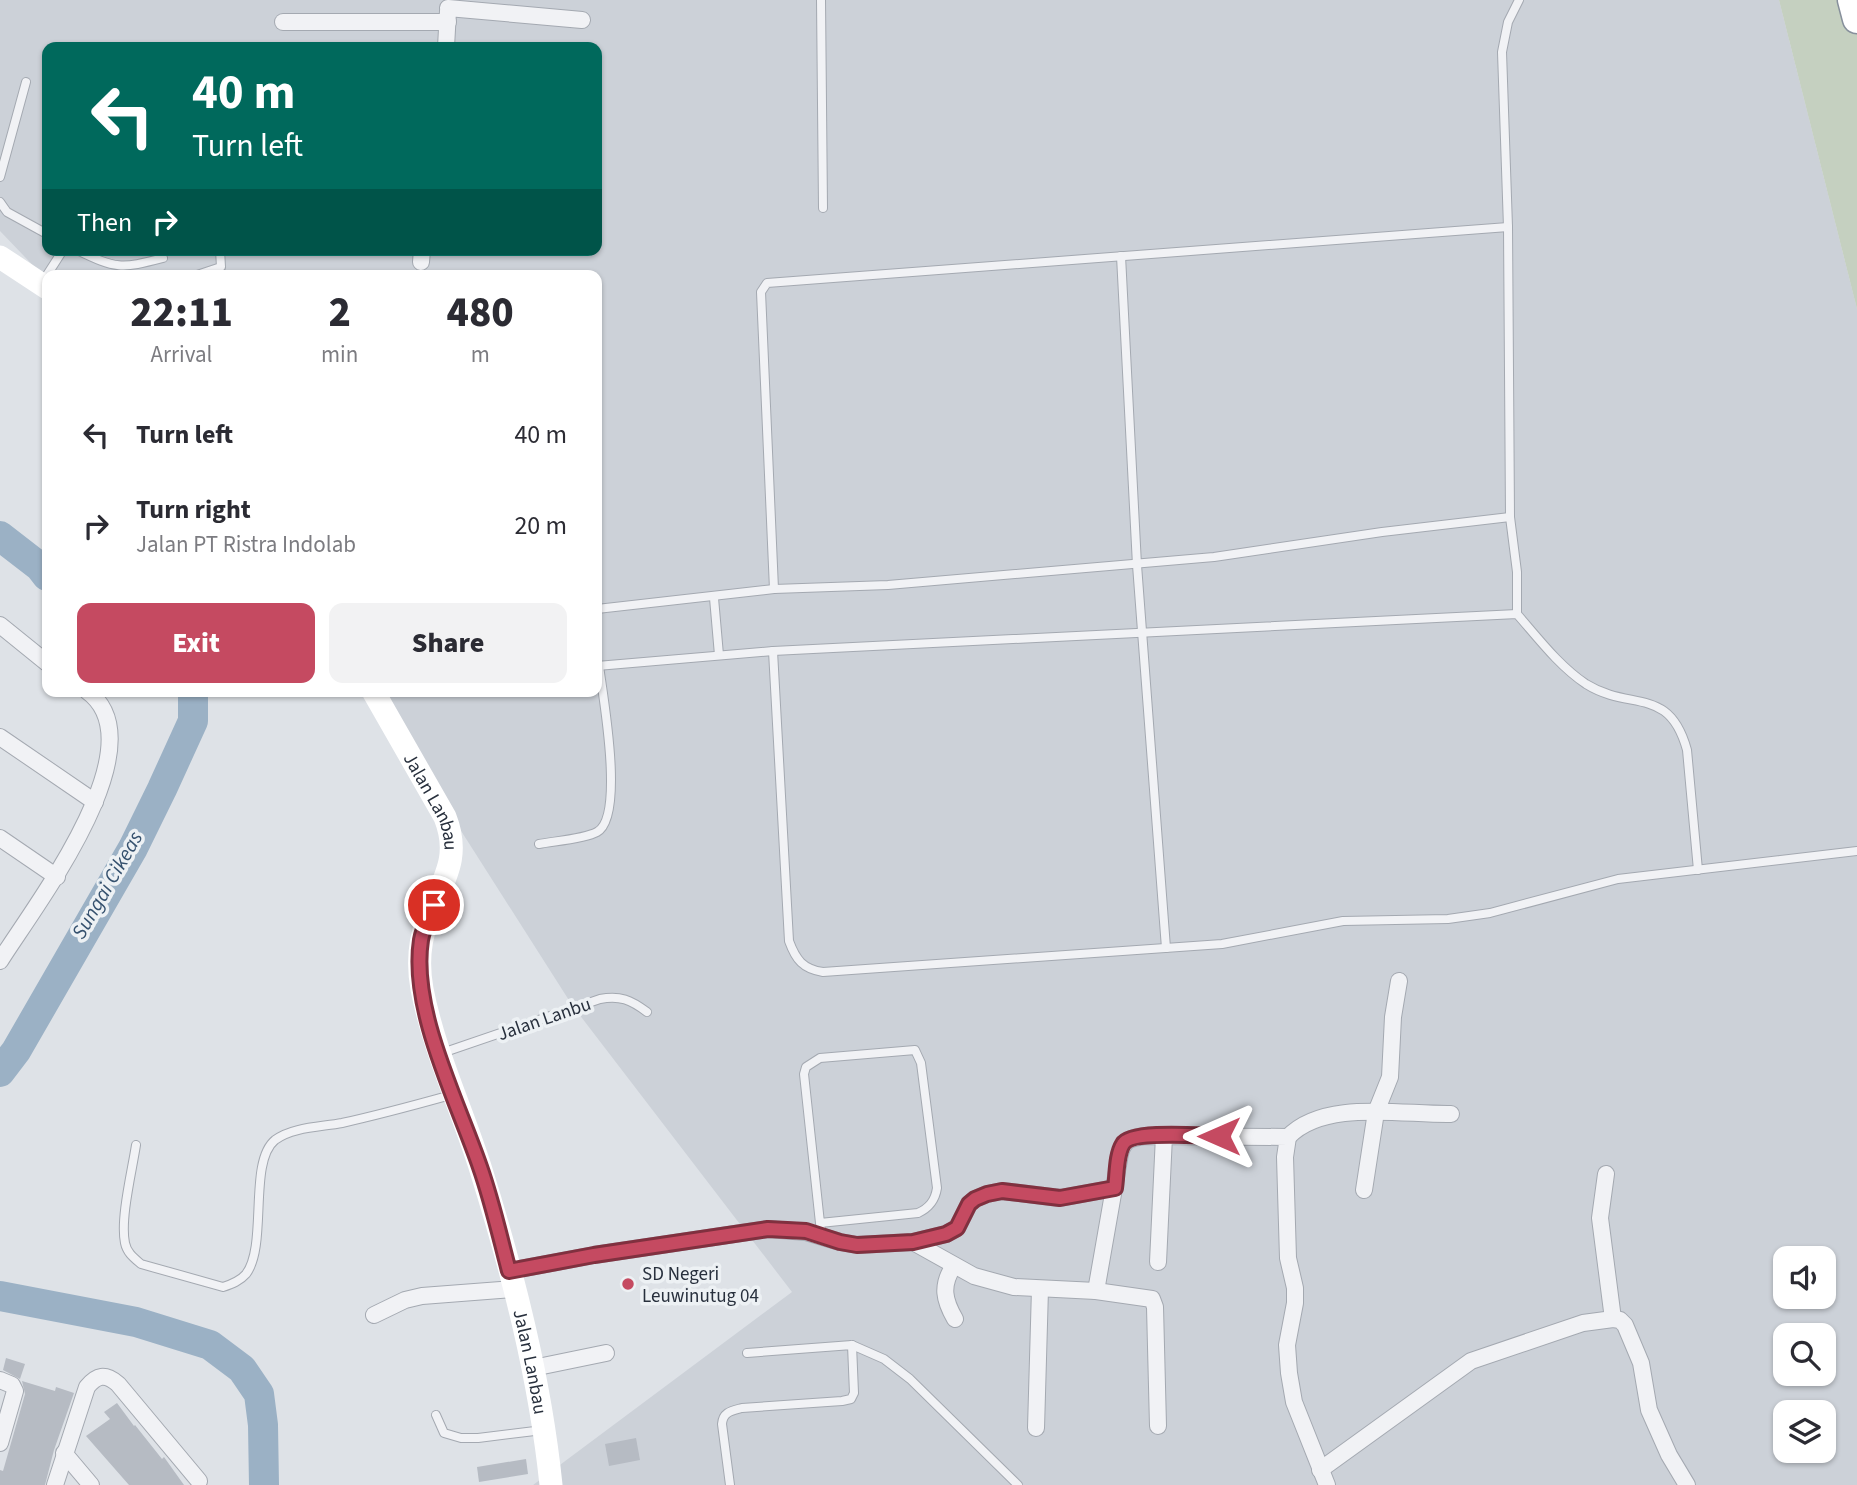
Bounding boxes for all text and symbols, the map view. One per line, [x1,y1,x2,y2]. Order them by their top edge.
text: 40 m [192,58,296,128]
icon: left [77,70,168,161]
text: Turn left [192,123,303,169]
icon: right [146,203,184,241]
text: Then [77,204,132,241]
text: 22:11 [130,283,233,343]
text: 2 [328,283,351,343]
text: 480 [447,283,514,343]
text: Arrival [151,338,212,371]
text: min [321,338,358,371]
text: m [471,338,490,371]
icon: left [77,416,115,454]
text: Turn left [136,416,233,453]
text: 40 m [514,416,567,453]
text: Turn right [136,491,251,528]
icon: right [77,507,115,545]
text: 20 m [514,507,567,544]
text: Jalan PT Ristra Indolab [136,528,356,561]
button: Exit [77,603,315,683]
button: Share [329,603,567,683]
street label: Jalan Lanbau [396,748,463,851]
water label: Sungai Cikeas [64,825,150,945]
pin [404,875,464,935]
icon: arrive [415,886,453,924]
street label: Jalan Lanbu [494,991,595,1048]
position arrow [1182,1099,1256,1173]
map controls [1773,1246,1836,1463]
button: sound [1773,1246,1836,1309]
place label: SD Negeri Leuwinutug 04 [642,1261,759,1310]
marker: SD Negeri Leuwinutug 04 [620,1276,636,1292]
street label: Jalan Lanbau [505,1307,553,1416]
button: search [1773,1323,1836,1386]
button: layers [1773,1400,1836,1463]

